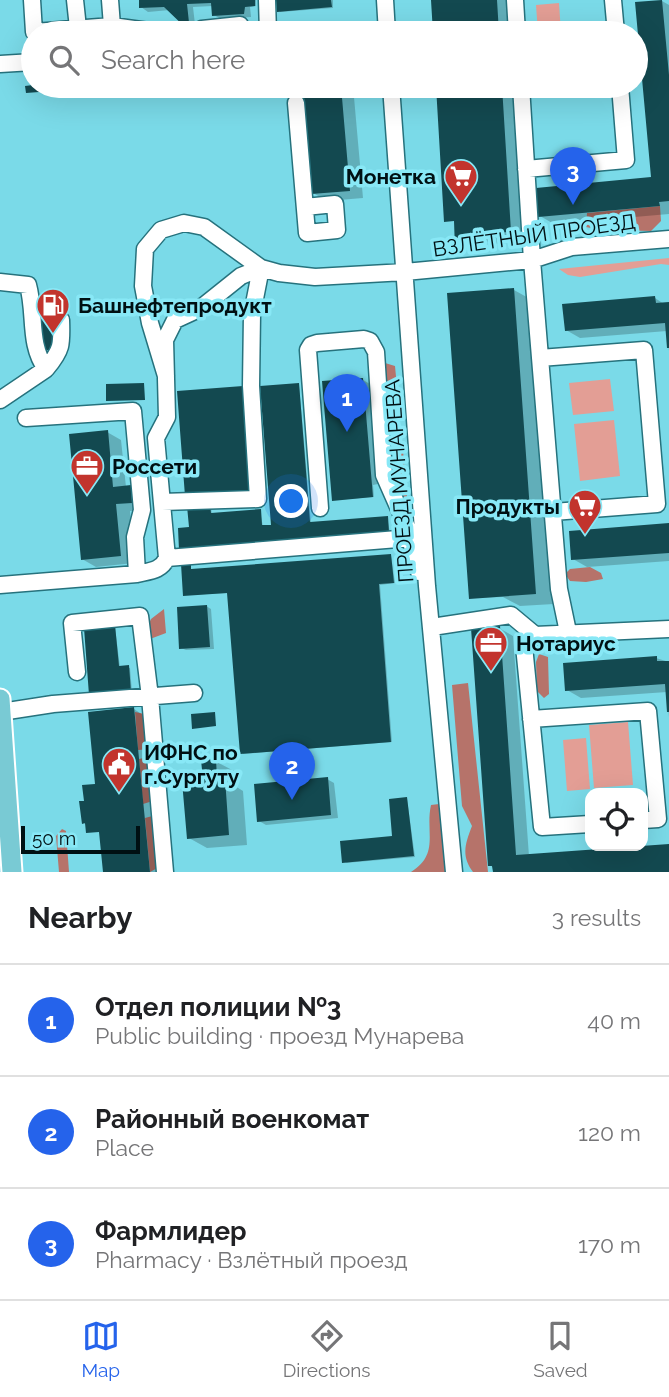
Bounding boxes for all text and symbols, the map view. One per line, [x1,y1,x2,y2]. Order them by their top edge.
search box [21,21,648,98]
icon: search [45,41,83,79]
text: Search here [101,45,245,75]
pin: 3 [550,147,596,205]
supermarket icon: Монетка [442,157,480,206]
place label: Монетка [346,164,436,189]
street label: ВЗЛЁТНЫЙ ПРОЕЗД [431,208,637,262]
fuel station icon: Башнефтепродукт [34,286,72,335]
place label: Башнефтепродукт [78,293,272,318]
pin: 1 [324,374,370,432]
street label: ПРОЕЗД МУНАРЕВА [379,379,419,583]
office icon: Россети [68,447,106,496]
place label: Россети [112,454,197,479]
your location [274,484,308,518]
supermarket icon: Продукты [566,487,604,536]
place label: Продукты [456,494,560,519]
office icon: Нотариус [472,624,510,673]
place label: Нотариус [516,631,616,656]
place label: ИФНС по г.Сургуту [144,740,240,789]
pin: 2 [269,742,315,800]
public building icon: ИФНС по г.Сургуту [100,745,138,794]
map controls [585,788,648,851]
button: locate [585,788,648,851]
scale bar [21,823,140,855]
text: 50 m [32,827,76,849]
text: Nearby [28,900,132,935]
text: 3 results [552,904,641,931]
text: Отдел полиции №3 [95,992,341,1022]
text: 1 [45,1007,57,1034]
text: 40 m [587,1007,641,1034]
text: Public building · проезд Мунарева [95,1022,464,1049]
text: Районный военкомат [95,1104,369,1134]
text: 2 [45,1119,57,1146]
text: 120 m [578,1119,641,1146]
text: Place [95,1134,154,1161]
text: Фармлидер [95,1216,247,1246]
text: 3 [45,1231,57,1258]
text: 170 m [578,1231,641,1258]
text: Pharmacy · Взлётный проезд [95,1246,408,1273]
tab: Map [81,1317,120,1381]
tab: Directions [283,1317,371,1381]
tab: Saved [533,1317,588,1381]

